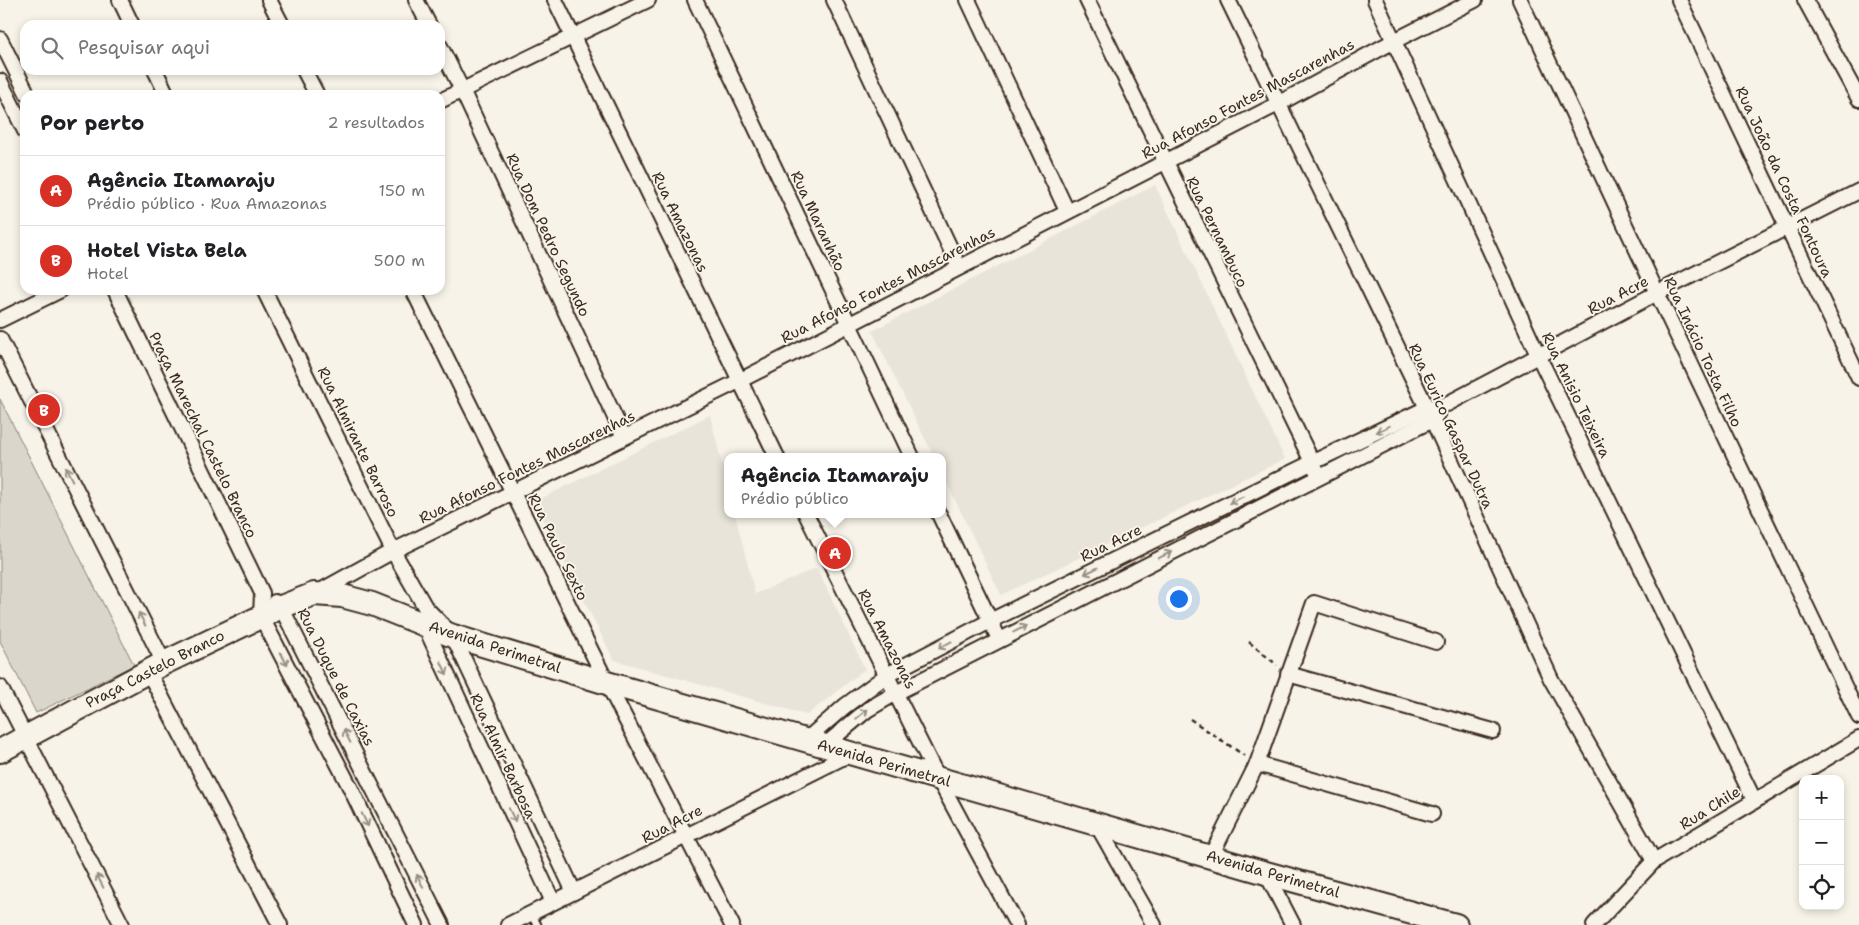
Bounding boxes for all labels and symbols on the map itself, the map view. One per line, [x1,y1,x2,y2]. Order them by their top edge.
street label: Rua Afonso Fontes Mascarenhas [1138,34,1358,164]
street label: Rua João da Costa Fontoura [1731,83,1837,281]
street label: Rua Dom Pedro Segundo [501,150,595,320]
street label: Rua Amazonas [647,168,713,276]
street label: Rua Maranhão [786,168,850,274]
street label: Rua Pernambuco [1181,173,1253,291]
street label: Rua Afonso Fontes Mascarenhas [777,222,999,348]
street label: Rua Acre [1584,271,1652,319]
street label: Rua Inácio Tosta Filho [1659,274,1747,430]
street label: Praça Marechal Castelo Branco [144,329,262,541]
street label: Rua Anisio Teixeira [1537,329,1615,462]
street label: Rua Eurico Gaspar Dutra [1404,340,1498,512]
street label: Rua Almirante Barroso [313,363,403,521]
pin: B [28,391,60,429]
street label: Rua Afonso Fontes Mascarenhas [416,406,638,528]
one-way arrow [1375,424,1390,434]
one-way arrow [64,467,74,482]
street label: Rua Paulo Sexto [523,490,593,604]
one-way arrow [1229,495,1244,505]
street label: Rua Acre [1077,520,1145,566]
pin: A [819,534,851,572]
one-way arrow [1157,550,1172,559]
one-way arrow [1083,567,1098,577]
street label: Rua Amazonas [853,586,921,692]
your location [1166,586,1192,612]
street label: Rua Duque de Caxias [293,605,379,749]
one-way arrow [137,612,146,627]
street label: Avenida Perimetral [426,616,564,678]
one-way arrow [1012,624,1027,633]
street label: Praça Castelo Branco [82,625,228,713]
one-way arrow [938,640,953,650]
one-way arrow [279,652,289,667]
one-way arrow [439,660,449,675]
street label: Rua Almir Barbosa [465,690,541,822]
one-way arrow [855,709,868,720]
one-way arrow [342,729,351,744]
street label: Avenida Perimetral [815,734,954,792]
street label: Rua Chile [1676,781,1744,835]
street label: Rua Acre [638,800,706,848]
one-way arrow [508,807,517,822]
one-way arrow [361,812,370,827]
street label: Avenida Perimetral [1204,845,1343,903]
one-way arrow [95,874,105,889]
one-way arrow [415,874,425,889]

